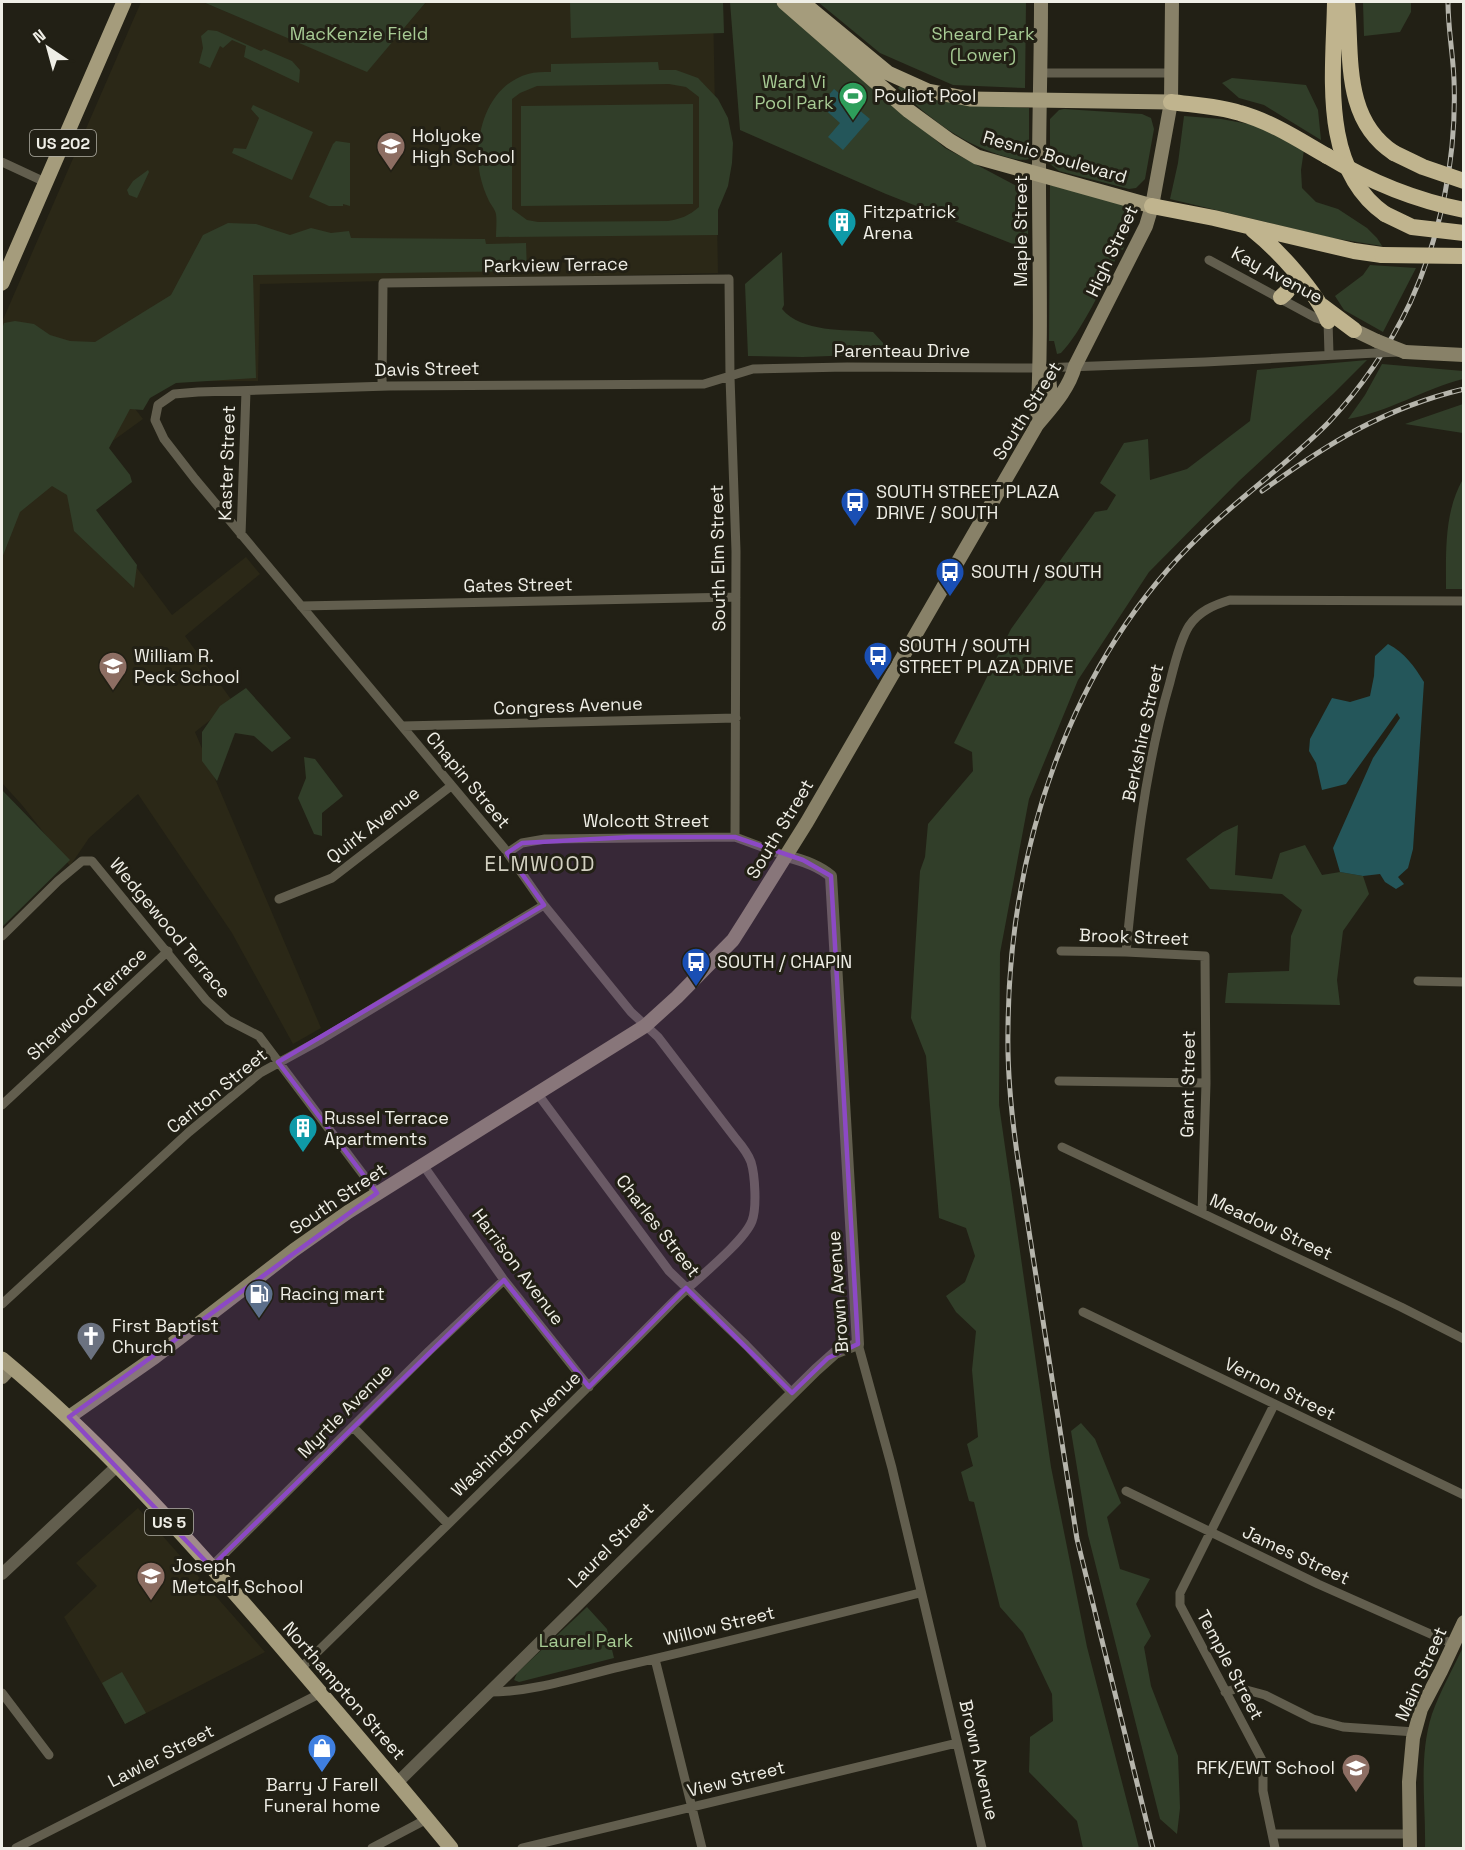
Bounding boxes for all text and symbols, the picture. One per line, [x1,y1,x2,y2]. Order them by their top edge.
north arrow [18,18,78,78]
park label: MacKenzie Field [290,22,428,45]
park label: Sheard Park (Lower) [931,22,1035,66]
text: N [29,25,50,48]
park label: Ward Vi Pool Park [754,70,834,114]
sports icon: Pouliot Pool [837,80,869,122]
place label: Pouliot Pool [874,84,976,107]
place label: Holyoke High School [412,124,515,168]
street label: Resnic Boulevard [980,125,1130,188]
road number: US 202 [30,130,96,156]
school or university icon: Holyoke High School [375,130,407,172]
street label: Maple Street [1009,175,1032,287]
place label: Fitzpatrick Arena [863,200,956,244]
street label: High Street [1080,201,1143,300]
building icon: Fitzpatrick Arena [826,206,858,248]
street label: Kay Avenue [1228,241,1327,308]
street label: Parkview Terrace [483,252,629,277]
street label: Parenteau Drive [834,339,970,362]
street label: Davis Street [374,356,480,381]
street label: South Street [987,357,1066,464]
street label: Kaster Street [213,405,240,521]
place label: SOUTH STREET PLAZA DRIVE / SOUTH [876,480,1059,524]
street label: South Elm Street [705,484,730,632]
bus stop icon: SOUTH STREET PLAZA DRIVE / SOUTH [839,486,871,528]
bus stop icon: SOUTH / SOUTH [934,556,966,598]
place label: SOUTH / SOUTH [971,560,1102,583]
street label: Gates Street [463,572,573,597]
place label: SOUTH / SOUTH STREET PLAZA DRIVE [899,634,1074,678]
bus stop icon: SOUTH / SOUTH STREET PLAZA DRIVE [862,640,894,682]
place label: William R. Peck School [134,644,240,688]
school or university icon: William R. Peck School [97,650,129,692]
street label: Berkshire Street [1117,662,1168,804]
street label: Congress Avenue [493,691,643,720]
street label: Chapin Street [421,726,516,833]
street label: South Street [741,775,818,883]
street label: Quirk Avenue [322,781,424,868]
street label: Wolcott Street [583,809,709,832]
district label: ELMWOOD [484,850,596,877]
street label: Wedgewood Terrace [105,853,236,1003]
street label: Brook Street [1079,923,1189,950]
street label: Sherwood Terrace [22,942,152,1065]
bus stop icon: SOUTH / CHAPIN [680,946,712,988]
place label: SOUTH / CHAPIN [717,950,852,973]
street label: Grant Street [1175,1030,1200,1138]
street label: Carlton Street [162,1043,272,1138]
place label: Russel Terrace Apartments [324,1106,449,1150]
building icon: Russel Terrace Apartments [287,1112,319,1154]
street label: South Street [285,1158,391,1239]
street label: Charles Street [611,1170,706,1282]
street label: Meadow Street [1206,1188,1336,1265]
street label: Harrison Avenue [467,1204,570,1329]
street label: Brown Avenue [822,1230,853,1354]
fuel station icon: Racing mart [243,1278,275,1320]
place label: Racing mart [280,1282,385,1305]
place label: First Baptist Church [112,1314,219,1358]
church icon: First Baptist Church [75,1320,107,1362]
street label: Vernon Street [1221,1352,1340,1425]
street label: Myrtle Avenue [292,1358,397,1463]
street label: Washington Avenue [446,1366,585,1501]
street label: Laurel Street [563,1497,658,1592]
road number: US 5 [145,1509,193,1535]
street label: James Street [1239,1520,1354,1589]
place label: Joseph Metcalf School [172,1554,303,1598]
school or university icon: Joseph Metcalf School [135,1560,167,1602]
street label: Willow Street [661,1601,777,1650]
street label: Temple Street [1192,1606,1269,1724]
street label: Northampton Street [278,1617,411,1765]
street label: Main Street [1389,1623,1452,1725]
park label: Laurel Park [539,1629,634,1652]
street label: Brown Avenue [954,1698,1004,1822]
street label: Lawler Street [104,1719,218,1792]
shop icon: Barry J Farell Funeral home [306,1732,338,1774]
school or university icon: RFK/EWT School [1340,1752,1372,1794]
street label: View Street [685,1755,787,1802]
place label: RFK/EWT School [1196,1756,1335,1779]
place label: Barry J Farell Funeral home [264,1773,380,1817]

